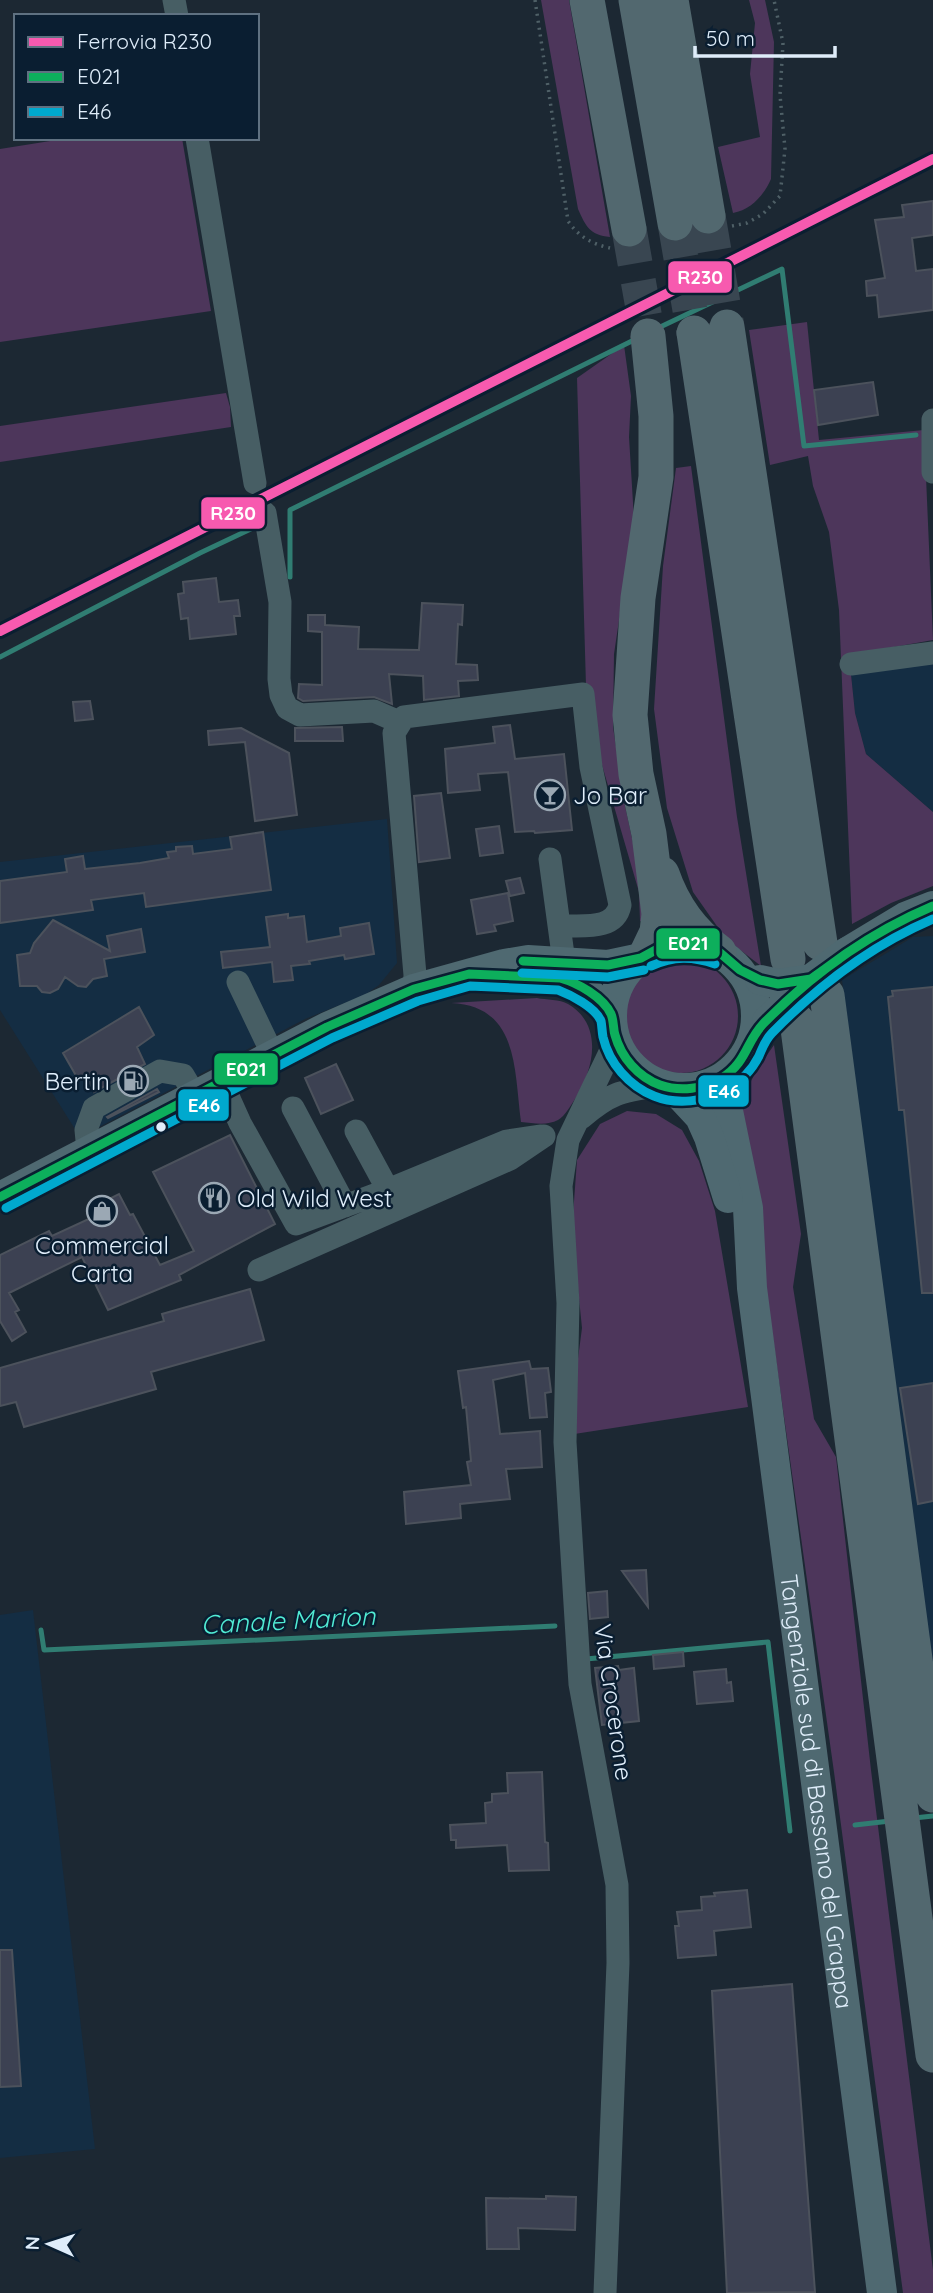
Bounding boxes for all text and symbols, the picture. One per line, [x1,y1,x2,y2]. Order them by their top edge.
legend [14,14,259,140]
scale bar [695,14,835,58]
text: 50 m [706,25,755,51]
text: Ferrovia R230 [77,28,212,54]
text: E021 [77,63,121,89]
text: E46 [77,98,111,124]
line badge: R230 [667,260,733,294]
text: R230 [677,265,723,289]
line badge: R230 [200,496,266,530]
text: R230 [210,501,256,525]
bar icon: Jo Bar [533,778,567,812]
place label: Jo Bar [573,780,647,810]
line badge: E021 [655,927,721,960]
text: E021 [668,931,708,955]
line badge: E021 [213,1052,279,1086]
text: E021 [226,1057,266,1081]
fuel station icon: Bertin [116,1064,150,1098]
place label: Bertin [44,1066,110,1096]
line badge: E46 [697,1074,750,1108]
text: E46 [708,1079,740,1103]
line badge: E46 [177,1088,230,1122]
text: E46 [188,1093,220,1117]
unlabelled marker [154,1120,168,1134]
restaurant icon: Old Wild West [197,1181,231,1215]
place label: Old Wild West [237,1183,392,1213]
shop icon: Commercial Carta [85,1194,119,1228]
place label: Commercial Carta [35,1230,169,1288]
street label: Tangenziale sud di Bassano del Grappa [774,1573,860,2011]
water label: Canale Marion [200,1599,377,1641]
street label: Via Crocerone [588,1622,640,1782]
north arrow [14,2209,84,2279]
text: N [20,2236,44,2251]

